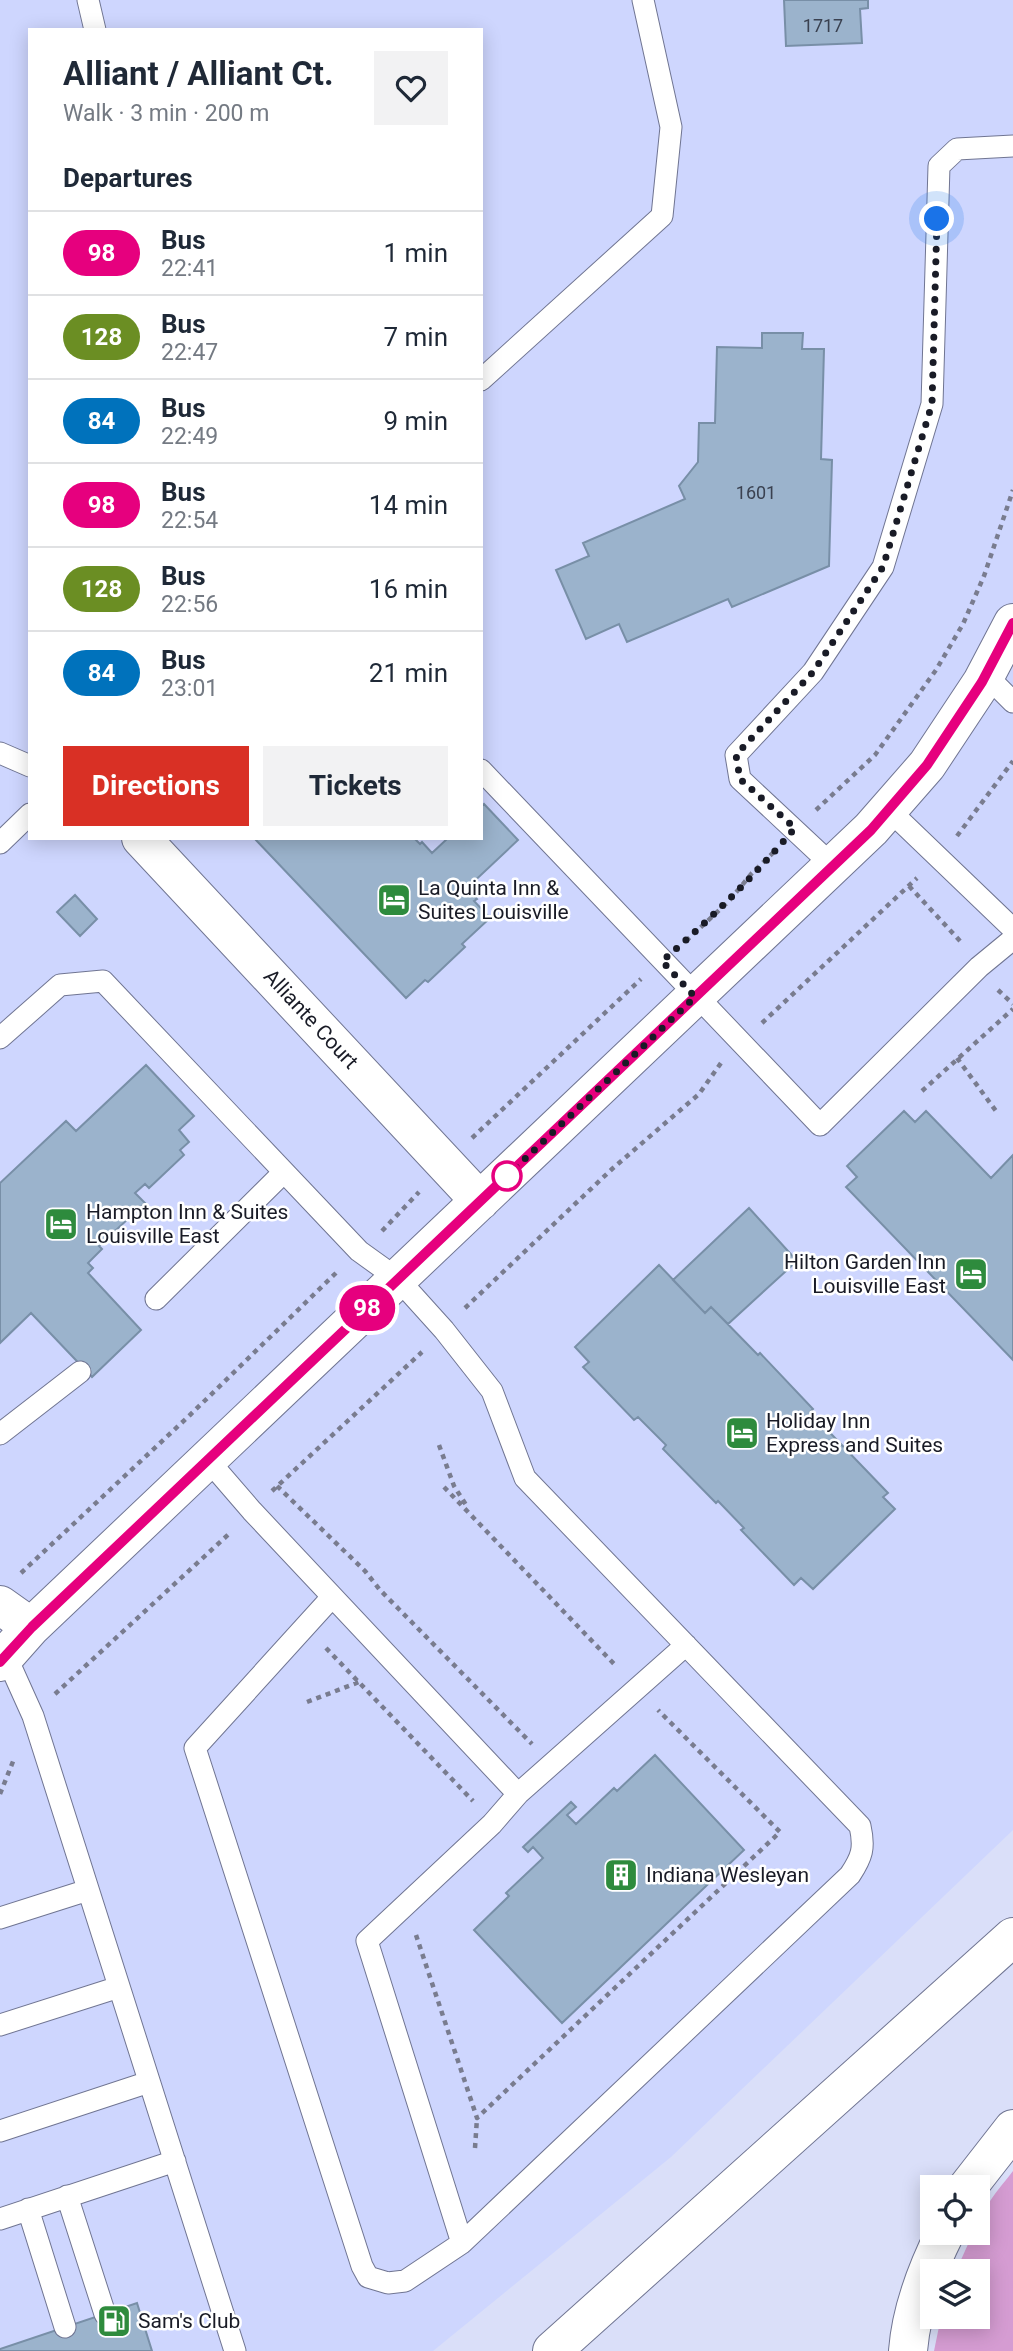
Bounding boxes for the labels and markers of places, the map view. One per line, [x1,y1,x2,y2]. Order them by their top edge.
place label: La Quinta Inn & Suites Louisville [418,876,569,924]
hotel icon: La Quinta Inn & Suites Louisville [375,881,413,919]
unlabelled marker [492,1161,522,1191]
place label: Hampton Inn & Suites Louisville East [86,1200,288,1248]
hotel icon: Hampton Inn & Suites Louisville East [42,1205,80,1243]
place label: Hilton Garden Inn Louisville East [784,1250,946,1298]
hotel icon: Hilton Garden Inn Louisville East [952,1255,990,1293]
place label: Holiday Inn Express and Suites [766,1409,943,1457]
hotel icon: Holiday Inn Express and Suites [723,1414,761,1452]
building icon: Indiana Wesleyan [602,1856,640,1894]
place label: Indiana Wesleyan [646,1863,809,1887]
fuel station icon: Sam's Club [95,2302,133,2340]
place label: Sam's Club [138,2309,240,2333]

